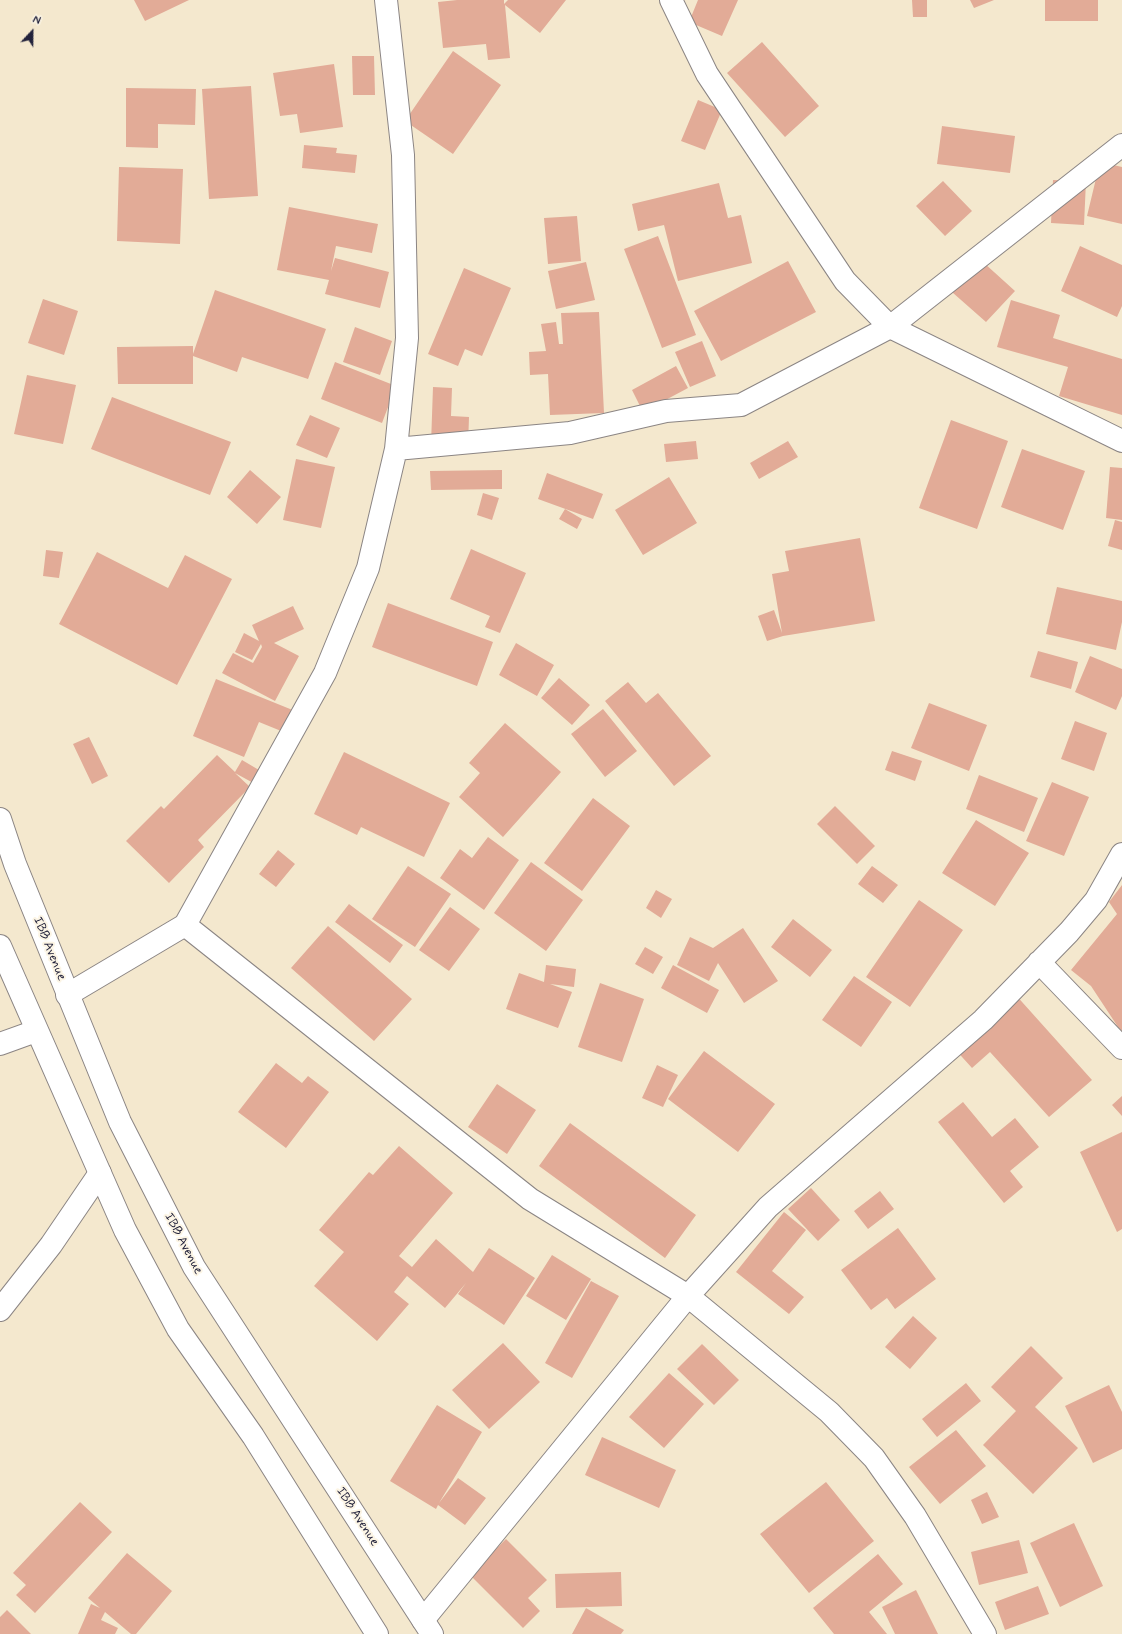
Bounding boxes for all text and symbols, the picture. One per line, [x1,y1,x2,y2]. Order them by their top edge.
north arrow [12,12,52,52]
text: N [30,13,43,29]
street label: IBB Avenue [29,915,69,983]
street label: IBB Avenue [160,1211,206,1277]
street label: IBB Avenue [332,1485,382,1549]

